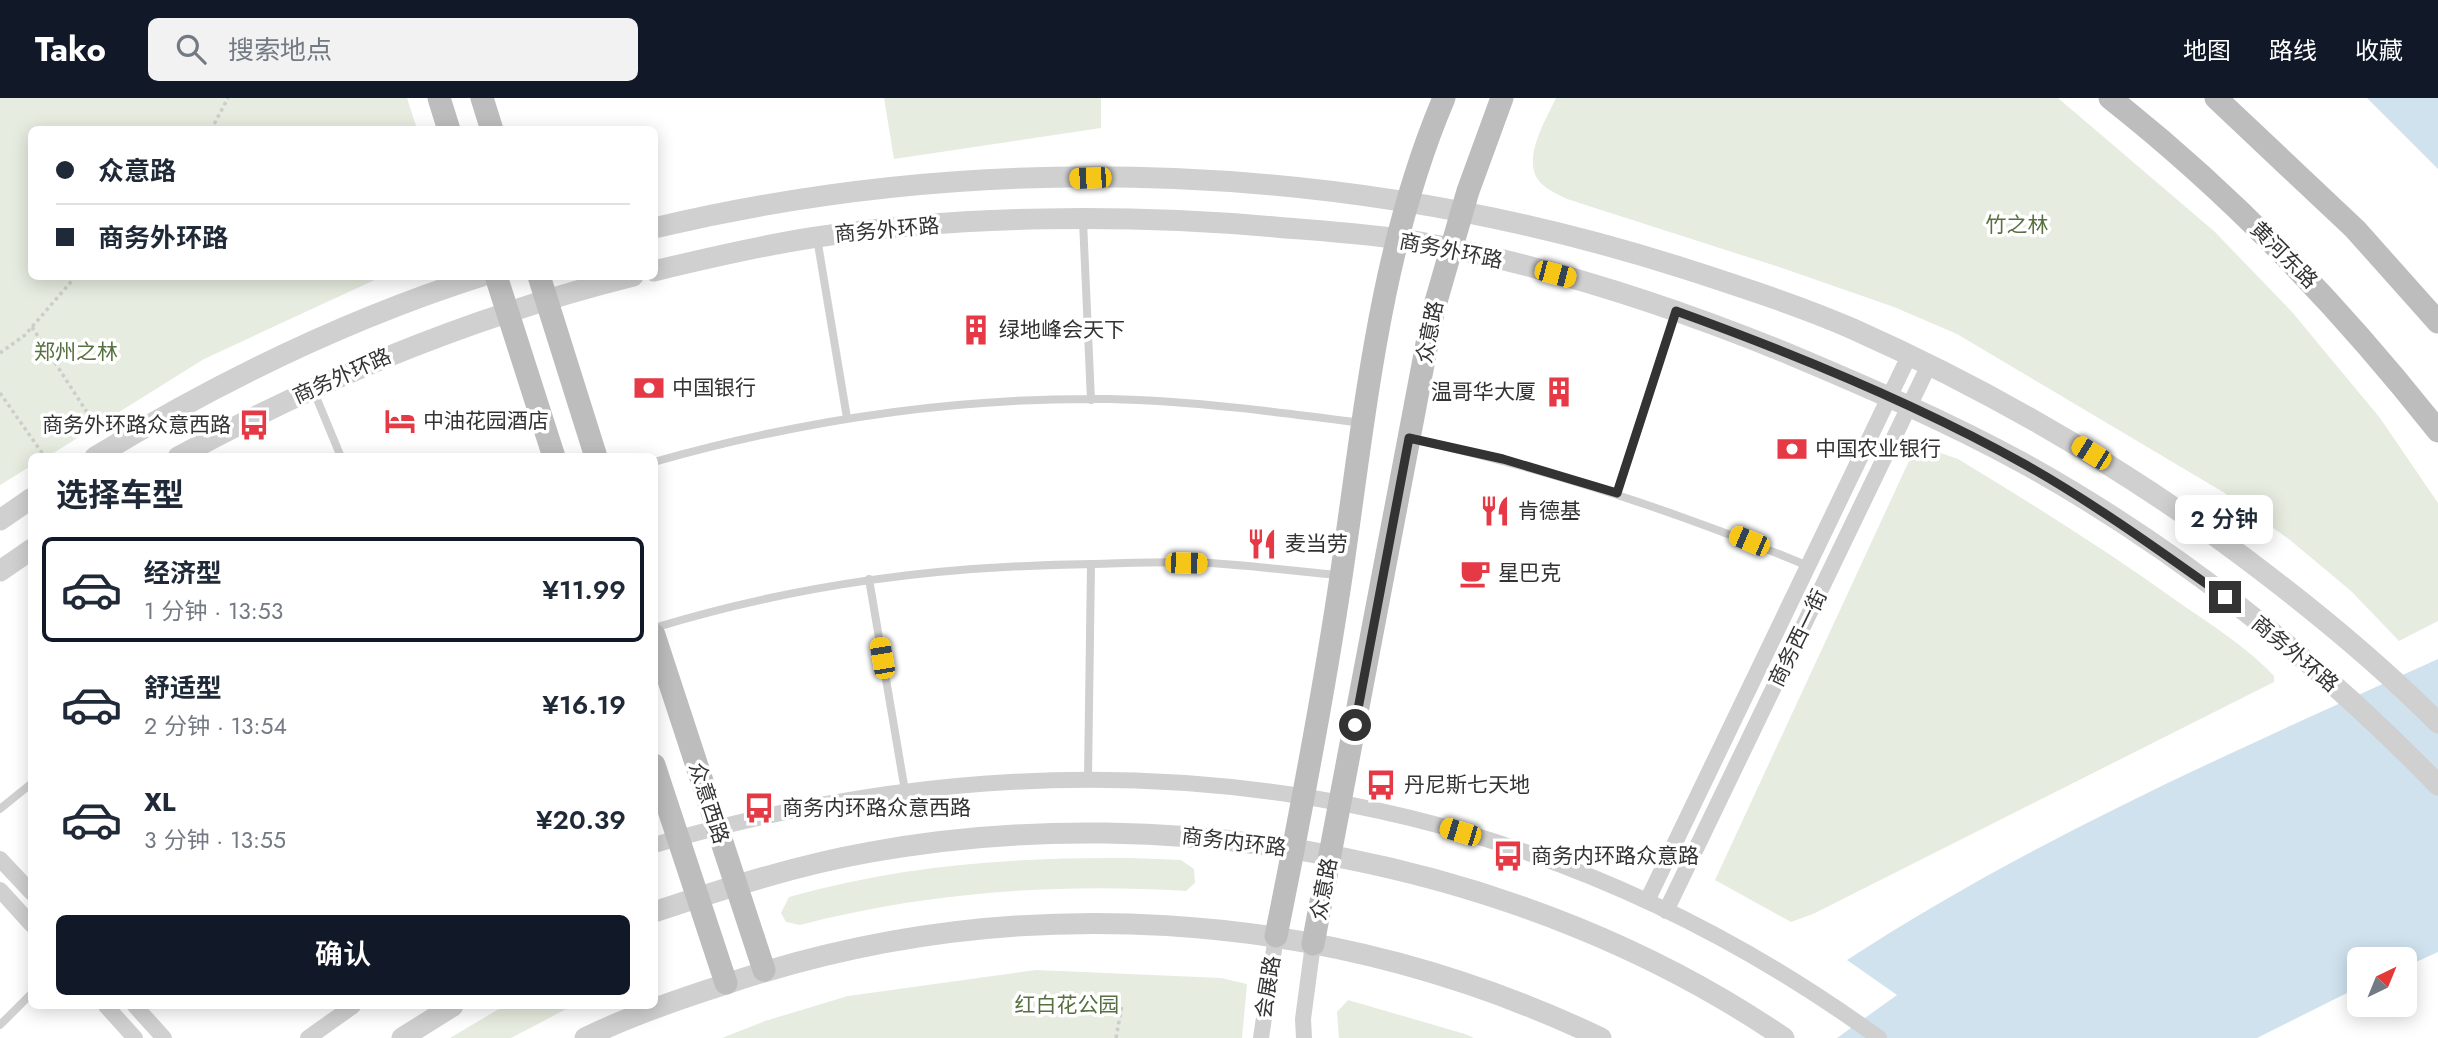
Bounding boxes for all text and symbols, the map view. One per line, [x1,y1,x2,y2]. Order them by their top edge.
search box [148,18,638,81]
text: Tako [35,26,106,73]
icon: search [172,30,210,68]
text: 搜索地点 [228,31,332,69]
text: 地图 [2183,33,2231,68]
text: 路线 [2269,33,2317,68]
text: 收藏 [2355,33,2403,68]
text: 众意路 [98,152,176,190]
car [1069,167,1112,189]
street label: 商务外环路 [833,210,941,250]
park label: 竹之林 [1986,210,2049,240]
street label: 黄河东路 [2244,215,2324,295]
text: 商务外环路 [98,219,228,257]
street label: 商务外环路 [1397,226,1505,276]
car [1532,258,1579,290]
street label: 众意路 [1409,298,1451,366]
building icon: 绿地峰会天下 [959,313,993,347]
place label: 绿地峰会天下 [999,315,1125,345]
park label: 郑州之林 [34,337,118,367]
street label: 商务外环路 [288,341,396,411]
bank icon: 中国银行 [632,371,666,405]
place label: 中国银行 [672,373,756,403]
building icon: 温哥华大厦 [1542,375,1576,409]
place label: 温哥华大厦 [1431,377,1536,407]
hotel icon: 中油花园酒店 [383,404,417,438]
place label: 中油花园酒店 [423,406,549,436]
bus stop icon: 商务外环路众意西路 [237,408,271,442]
place label: 商务外环路众意西路 [42,410,231,440]
bank icon: 中国农业银行 [1775,432,1809,466]
car [2068,433,2115,473]
place label: 中国农业银行 [1815,434,1941,464]
text: 选择车型 [56,472,184,518]
restaurant icon: 肯德基 [1478,494,1512,528]
place label: 肯德基 [1518,496,1581,526]
callout: 2 分钟 [2176,496,2274,545]
text: 2 分钟 [2190,502,2258,536]
car [1726,523,1773,559]
restaurant icon: 麦当劳 [1245,527,1279,561]
place label: 麦当劳 [1285,529,1348,559]
car [1165,552,1208,574]
text: 经济型 [144,554,222,592]
cafe icon: 星巴克 [1458,556,1492,590]
icon: car [60,558,123,621]
place label: 星巴克 [1498,558,1561,588]
text: ¥11.99 [542,571,626,609]
route end [2209,581,2241,613]
street label: 商务西一街 [1762,584,1834,692]
text: 1 分钟 · 13:53 [144,594,283,628]
street label: 商务外环路 [2245,609,2345,699]
car [869,635,896,681]
text: 舒适型 [144,669,222,707]
icon: car [60,673,123,736]
text: ¥16.19 [542,686,626,724]
text: 2 分钟 · 13:54 [144,709,287,743]
route start [1339,709,1371,741]
street label: 众意西路 [682,758,736,848]
bus stop icon: 丹尼斯七天地 [1364,768,1398,802]
place label: 丹尼斯七天地 [1404,770,1530,800]
text: XL [144,783,176,821]
icon: car [60,788,123,851]
bus stop icon: 商务内环路众意西路 [742,791,776,825]
place label: 商务内环路众意西路 [782,793,971,823]
text: ¥20.39 [536,801,626,839]
car [1437,816,1484,848]
street label: 商务内环路 [1180,821,1288,863]
text: 3 分钟 · 13:55 [144,823,286,857]
bus stop icon: 商务内环路众意路 [1491,839,1525,873]
place label: 商务内环路众意路 [1531,841,1699,871]
street label: 众意路 [1303,855,1345,923]
button: 确认 [56,915,630,995]
north arrow [2347,947,2417,1017]
map controls [2347,947,2417,1017]
street label: 会展路 [1248,954,1288,1020]
park label: 红白花公园 [1015,990,1120,1020]

